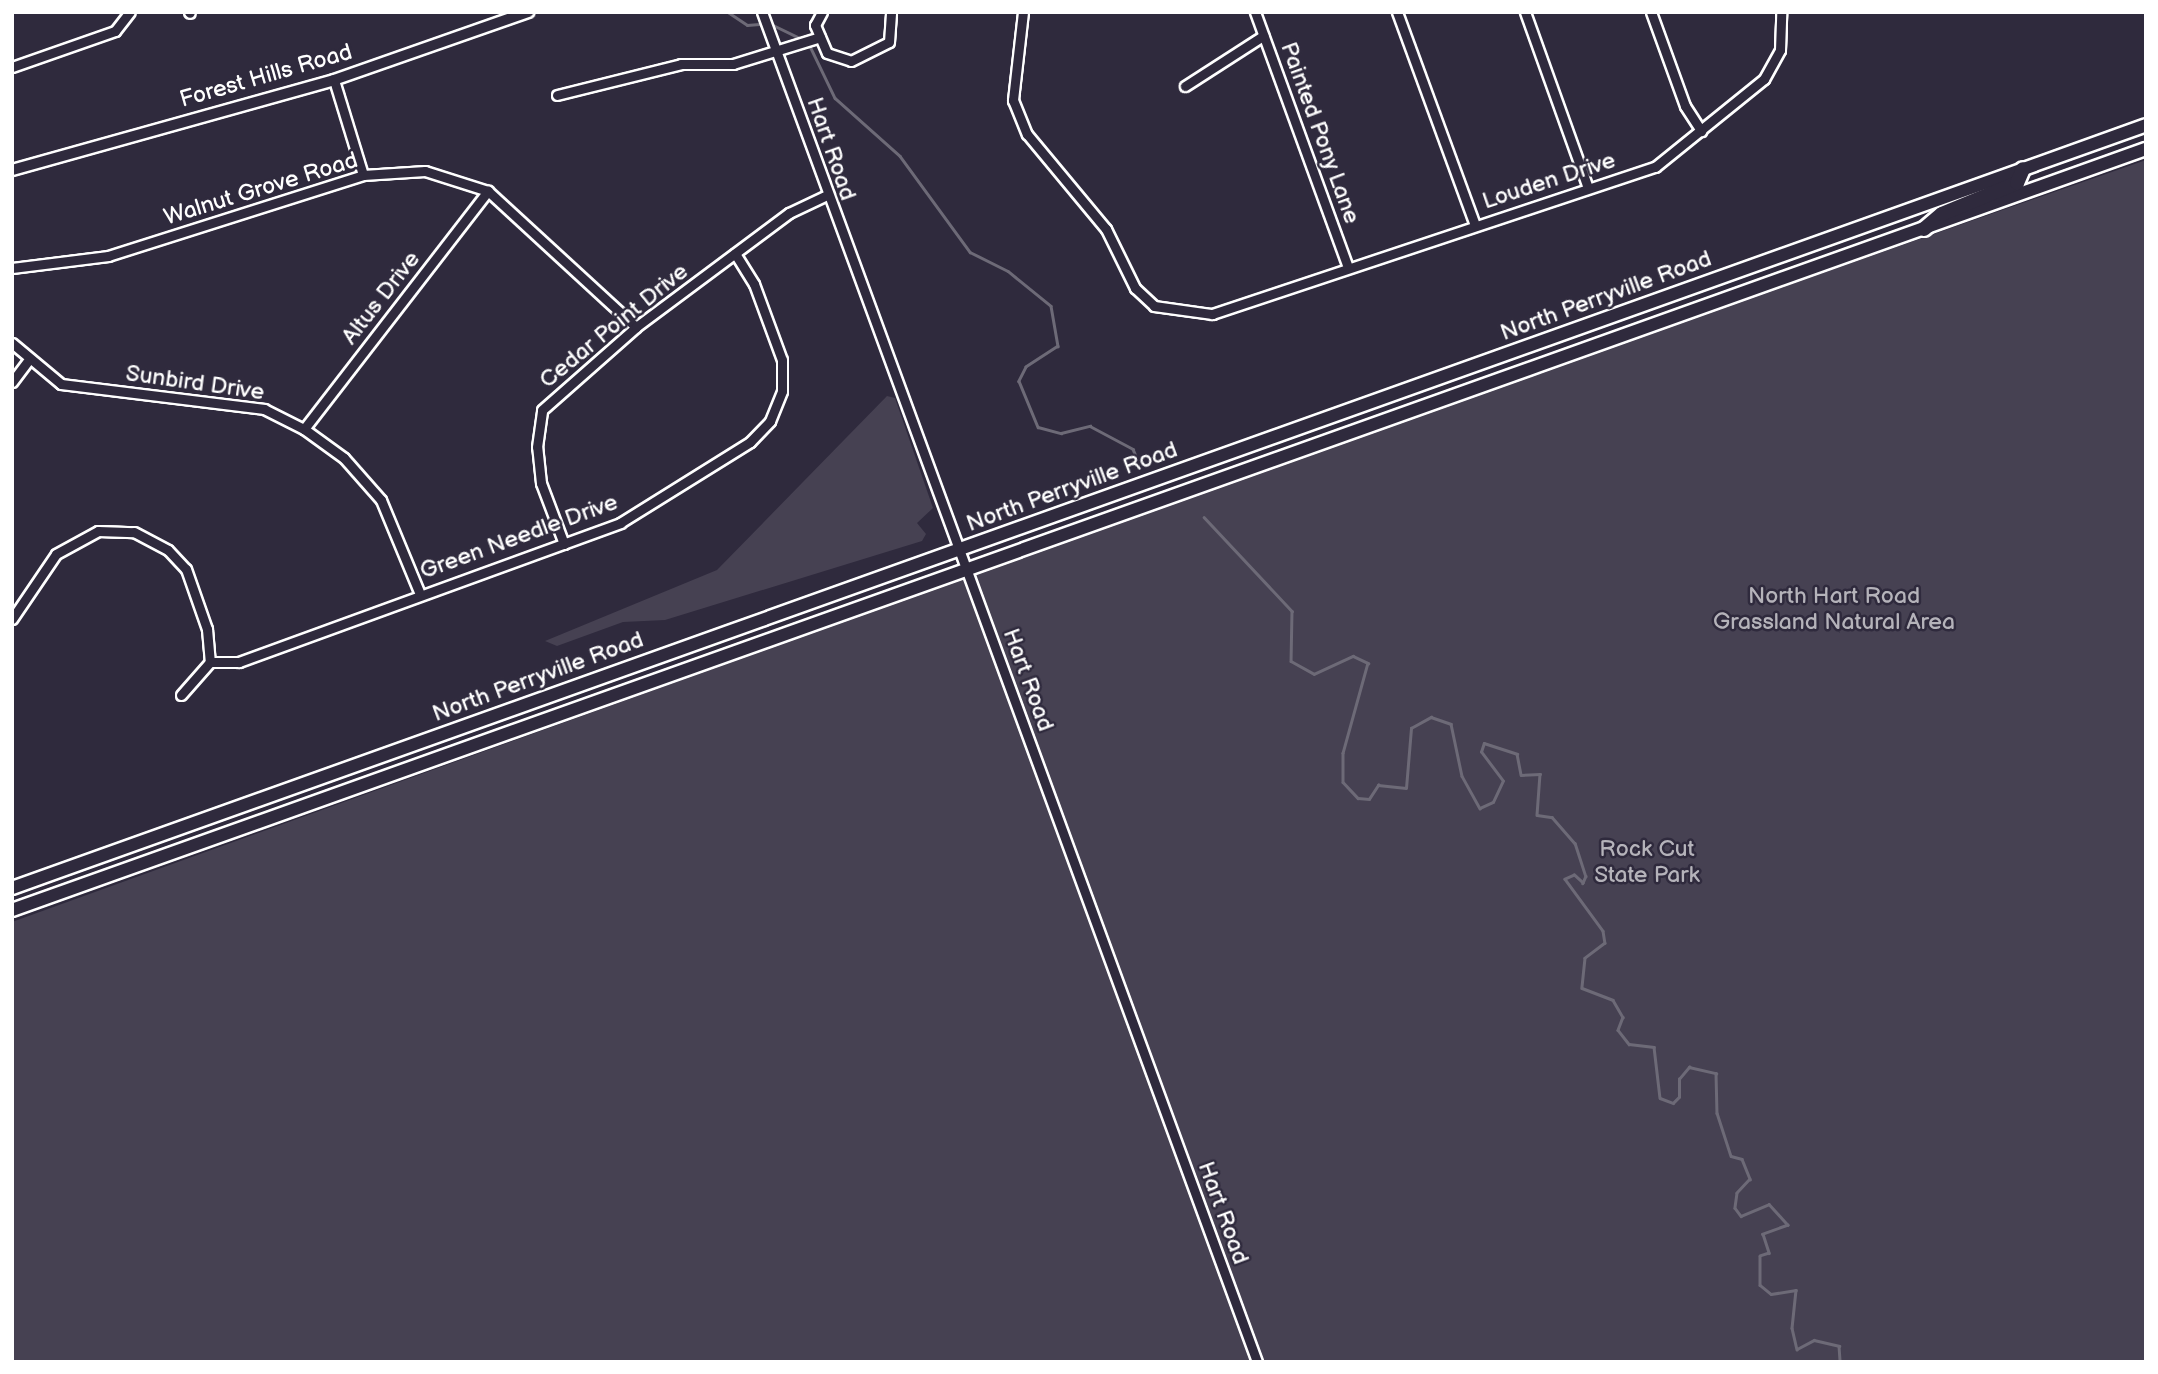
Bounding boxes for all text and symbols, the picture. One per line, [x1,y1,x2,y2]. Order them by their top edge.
street label: Forest Hills Road [177,38,355,114]
street label: Painted Pony Lane [1274,38,1366,228]
street label: Hart Road [800,94,862,204]
street label: Walnut Grove Road [161,146,361,232]
street label: Louden Drive [1479,147,1619,215]
street label: North Perryville Road [1497,245,1715,347]
street label: Altus Drive [336,246,426,350]
street label: Cedar Point Drive [534,258,694,394]
street label: Sunbird Drive [124,360,266,406]
street label: North Perryville Road [963,436,1181,538]
street label: Green Needle Drive [416,488,622,586]
park label: North Hart Road Grassland Natural Area [1713,582,1955,636]
street label: Hart Road [997,625,1059,735]
street label: North Perryville Road [429,626,647,728]
park label: Rock Cut State Park [1594,835,1700,889]
street label: Hart Road [1192,1158,1254,1268]

